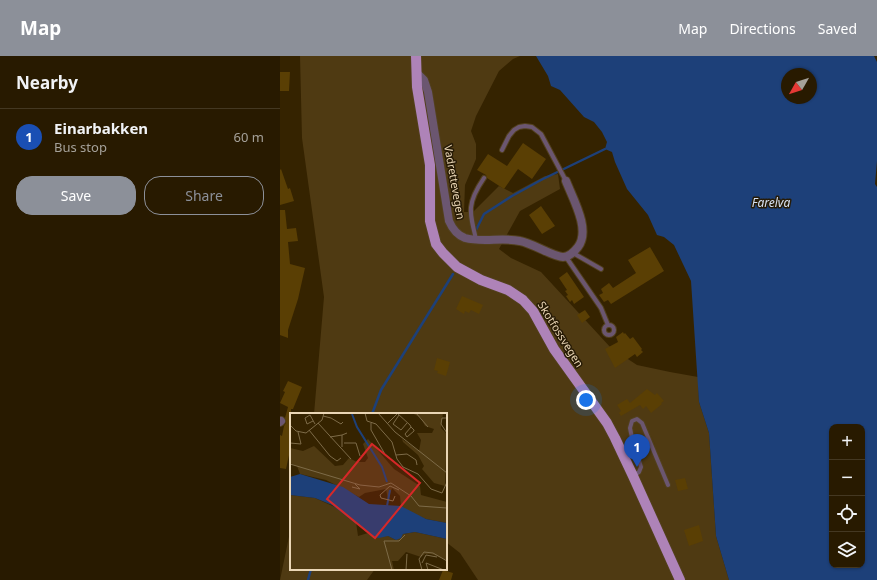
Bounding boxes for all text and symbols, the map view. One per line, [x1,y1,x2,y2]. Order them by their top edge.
text: Map [20,15,61,41]
text: Map [678,19,707,38]
text: Directions [729,19,796,38]
text: Saved [818,19,857,38]
north arrow [781,68,817,104]
text: Nearby [16,71,78,94]
text: Einarbakken [54,118,148,138]
text: 1 [25,128,33,146]
text: 60 m [234,128,264,146]
text: Bus stop [54,138,107,156]
street label: Vadrettevegen [441,144,469,220]
button: Save [16,176,136,215]
button: Share [144,176,264,215]
water label: Farelva [752,194,790,211]
street label: Skotfossvegen [535,298,587,370]
your location [576,390,596,410]
inset map [290,413,447,570]
map controls [829,424,865,568]
button: + [829,424,865,460]
pin: 1 [624,434,650,467]
button: − [829,460,865,496]
button: locate [829,496,865,532]
button: layers [829,532,865,568]

